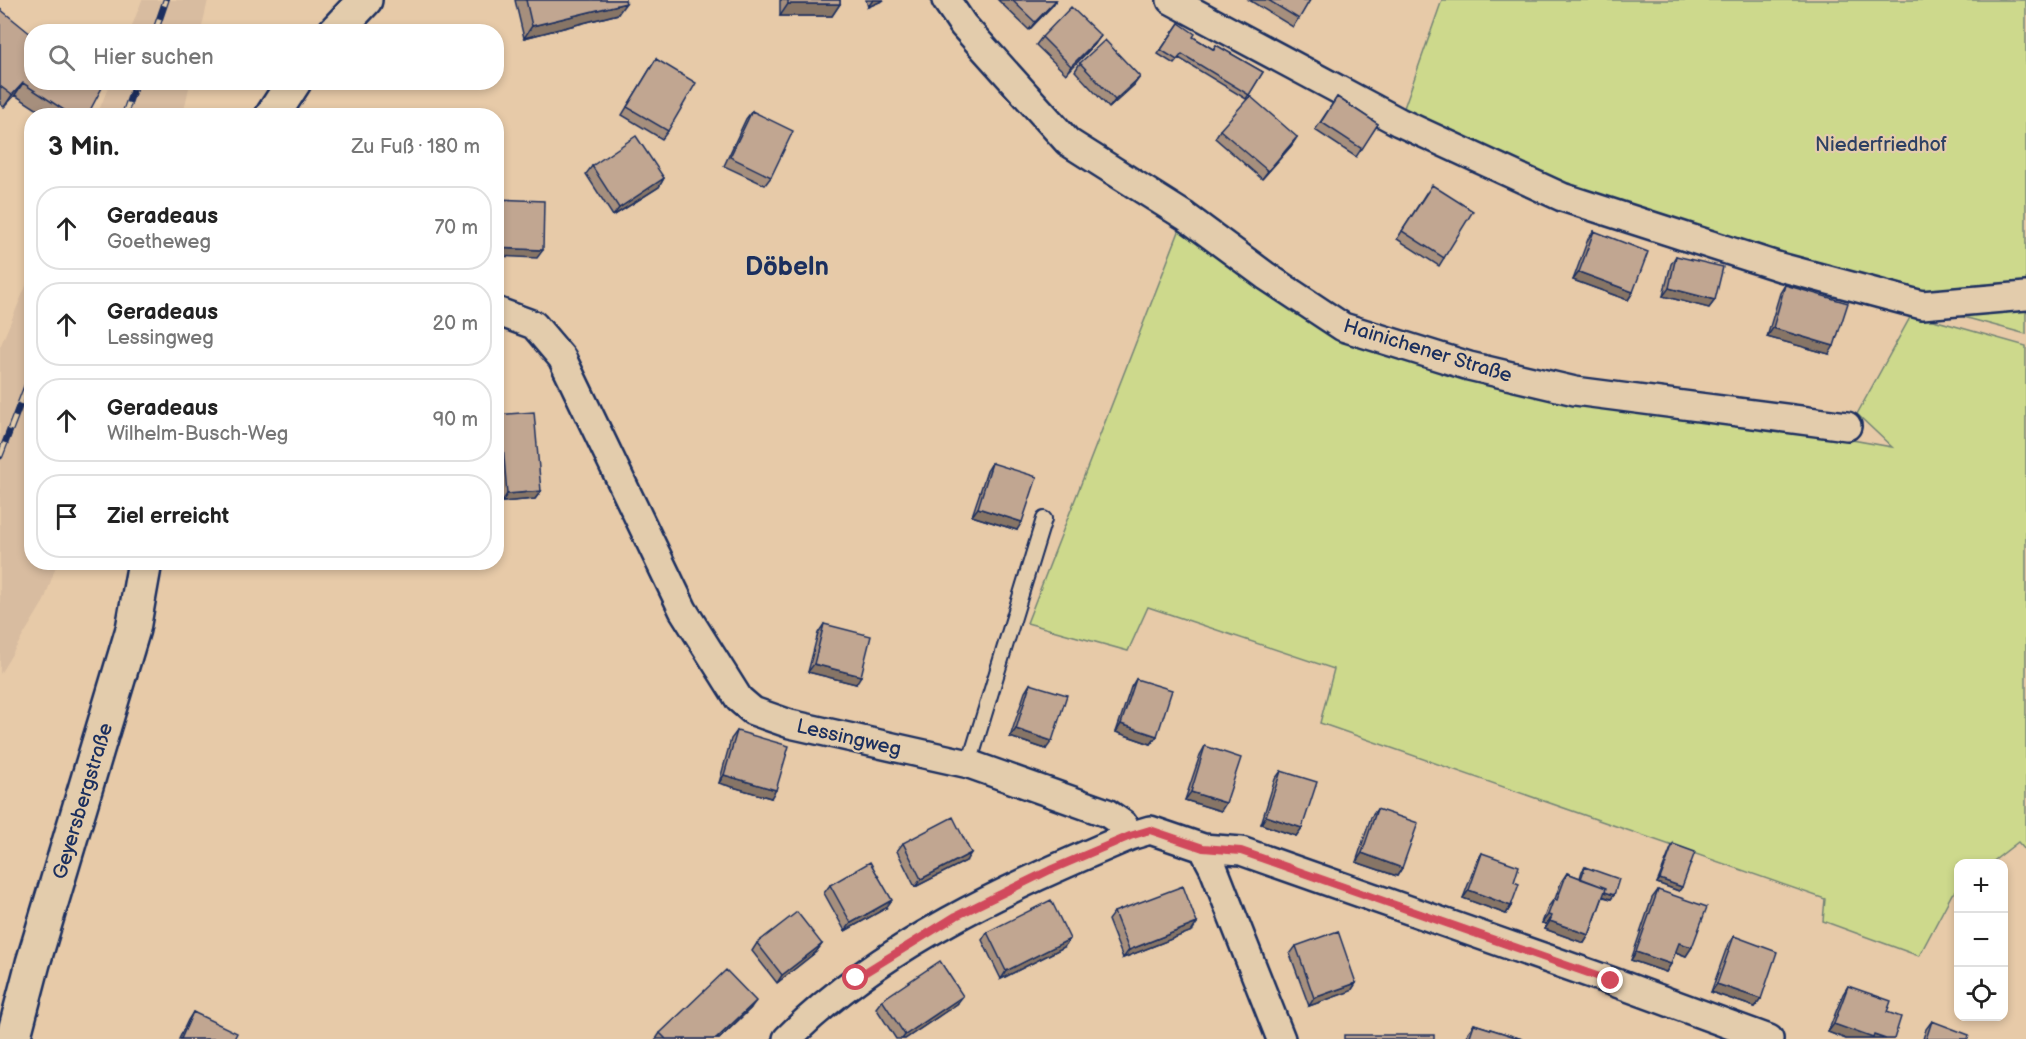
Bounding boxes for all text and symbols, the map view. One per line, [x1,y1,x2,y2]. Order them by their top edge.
search box [24,24,504,90]
icon: search [45,41,78,74]
text: Hier suchen [93,44,214,71]
text: 3 Min. [48,132,119,163]
park label: Niederfriedhof [1815,133,1947,157]
text: Zu Fuß · 180 m [351,135,480,159]
text: Geradeaus [107,203,218,230]
icon: ahead [50,212,83,245]
text: 70 m [434,216,478,240]
text: Goetheweg [107,230,211,254]
district label: Döbeln [745,252,829,283]
text: Geradeaus [107,299,218,326]
icon: ahead [50,308,83,341]
text: 20 m [433,312,478,336]
street label: Hainichener Straße [1341,314,1515,388]
text: Lessingweg [107,326,214,350]
text: Geradeaus [107,395,218,422]
icon: ahead [50,404,83,437]
text: 90 m [433,408,478,432]
text: Wilhelm-Busch-Weg [107,422,288,446]
icon: arrive [50,500,83,533]
text: Ziel erreicht [107,503,229,530]
street label: Lessingweg [794,714,903,762]
street label: Geyersbergstraße [48,720,118,882]
map controls [1954,859,2008,1021]
button: + [1954,859,2008,913]
button: − [1954,913,2008,967]
route start [842,964,868,990]
route end [1597,967,1623,993]
button: locate [1954,967,2008,1021]

